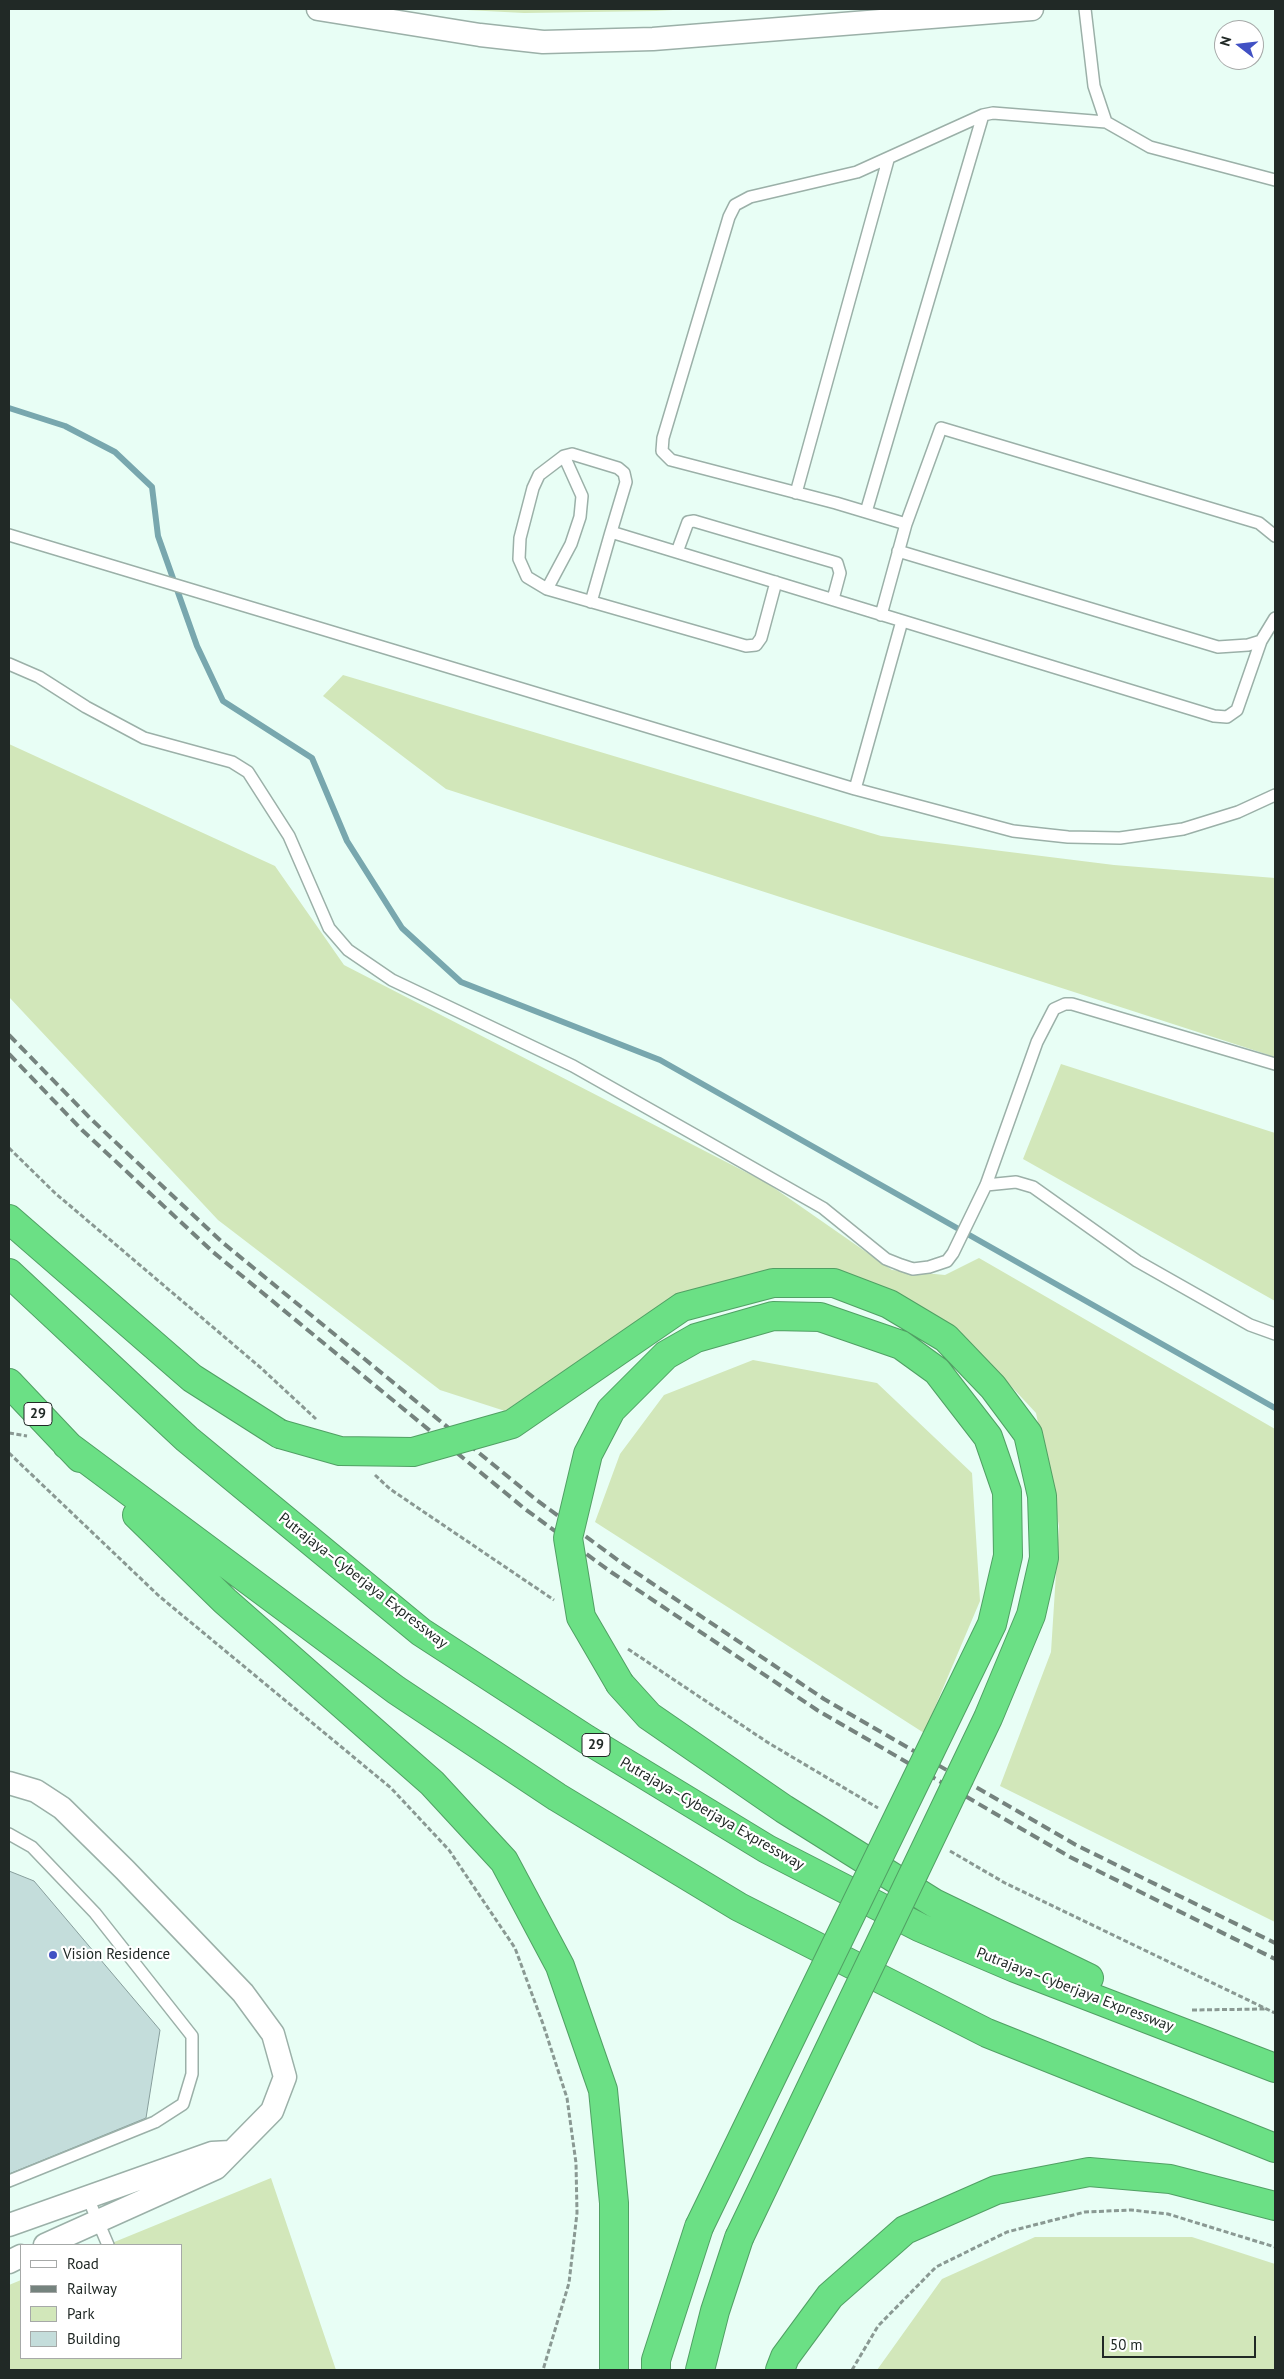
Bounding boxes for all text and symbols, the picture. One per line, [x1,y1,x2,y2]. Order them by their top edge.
north arrow [1214,20,1264,70]
text: N [1216,34,1235,48]
road number: 29 [24,1402,52,1426]
street label: Putrajaya–Cyberjaya Expressway [275,1509,451,1653]
road number: 29 [582,1734,610,1756]
street label: Putrajaya–Cyberjaya Expressway [617,1754,807,1874]
street label: Putrajaya–Cyberjaya Expressway [974,1944,1176,2036]
place label: Vision Residence [63,1946,170,1964]
marker: Vision Residence [47,1949,59,1961]
legend [20,2244,182,2359]
text: Road [67,2254,99,2273]
text: Railway [67,2279,117,2298]
text: Park [67,2304,95,2323]
scale bar [1104,2326,1258,2358]
text: Building [67,2329,121,2348]
text: 50 m [1110,2335,1143,2354]

